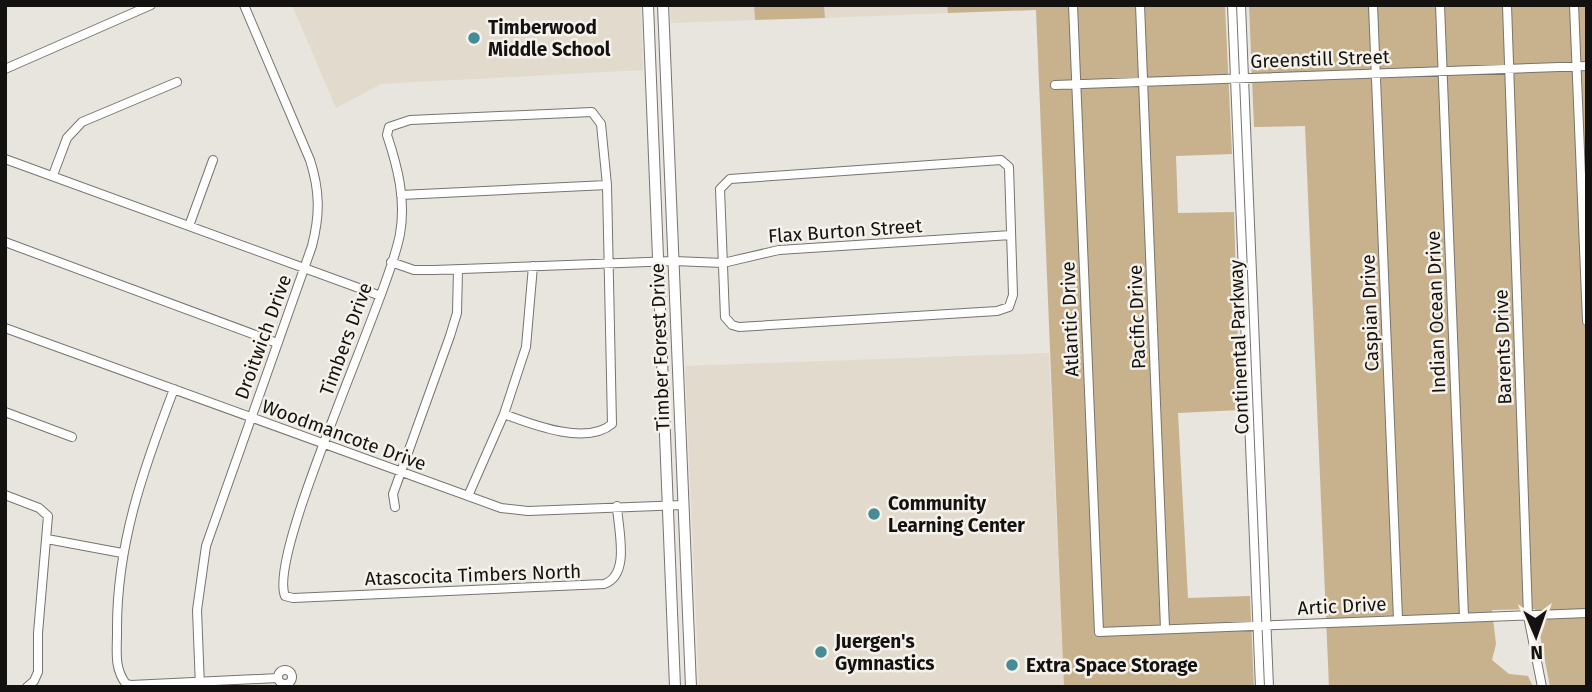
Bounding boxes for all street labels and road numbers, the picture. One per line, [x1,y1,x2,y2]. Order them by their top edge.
street label: Greenstill Street [1250,45,1390,73]
street label: Flax Burton Street [767,214,923,248]
street label: Indian Ocean Drive [1422,230,1450,394]
street label: Caspian Drive [1356,254,1384,372]
street label: Continental Parkway [1224,259,1254,435]
street label: Atlantic Drive [1056,261,1084,377]
street label: Timber Forest Drive [646,263,674,431]
street label: Pacific Drive [1124,264,1150,370]
street label: Droitwich Drive [230,271,296,403]
street label: Timbers Drive [315,279,377,399]
street label: Barents Drive [1489,289,1517,405]
street label: Woodmancote Drive [259,395,429,475]
street label: Atascocita Timbers North [364,560,582,590]
street label: Artic Drive [1297,592,1387,620]

